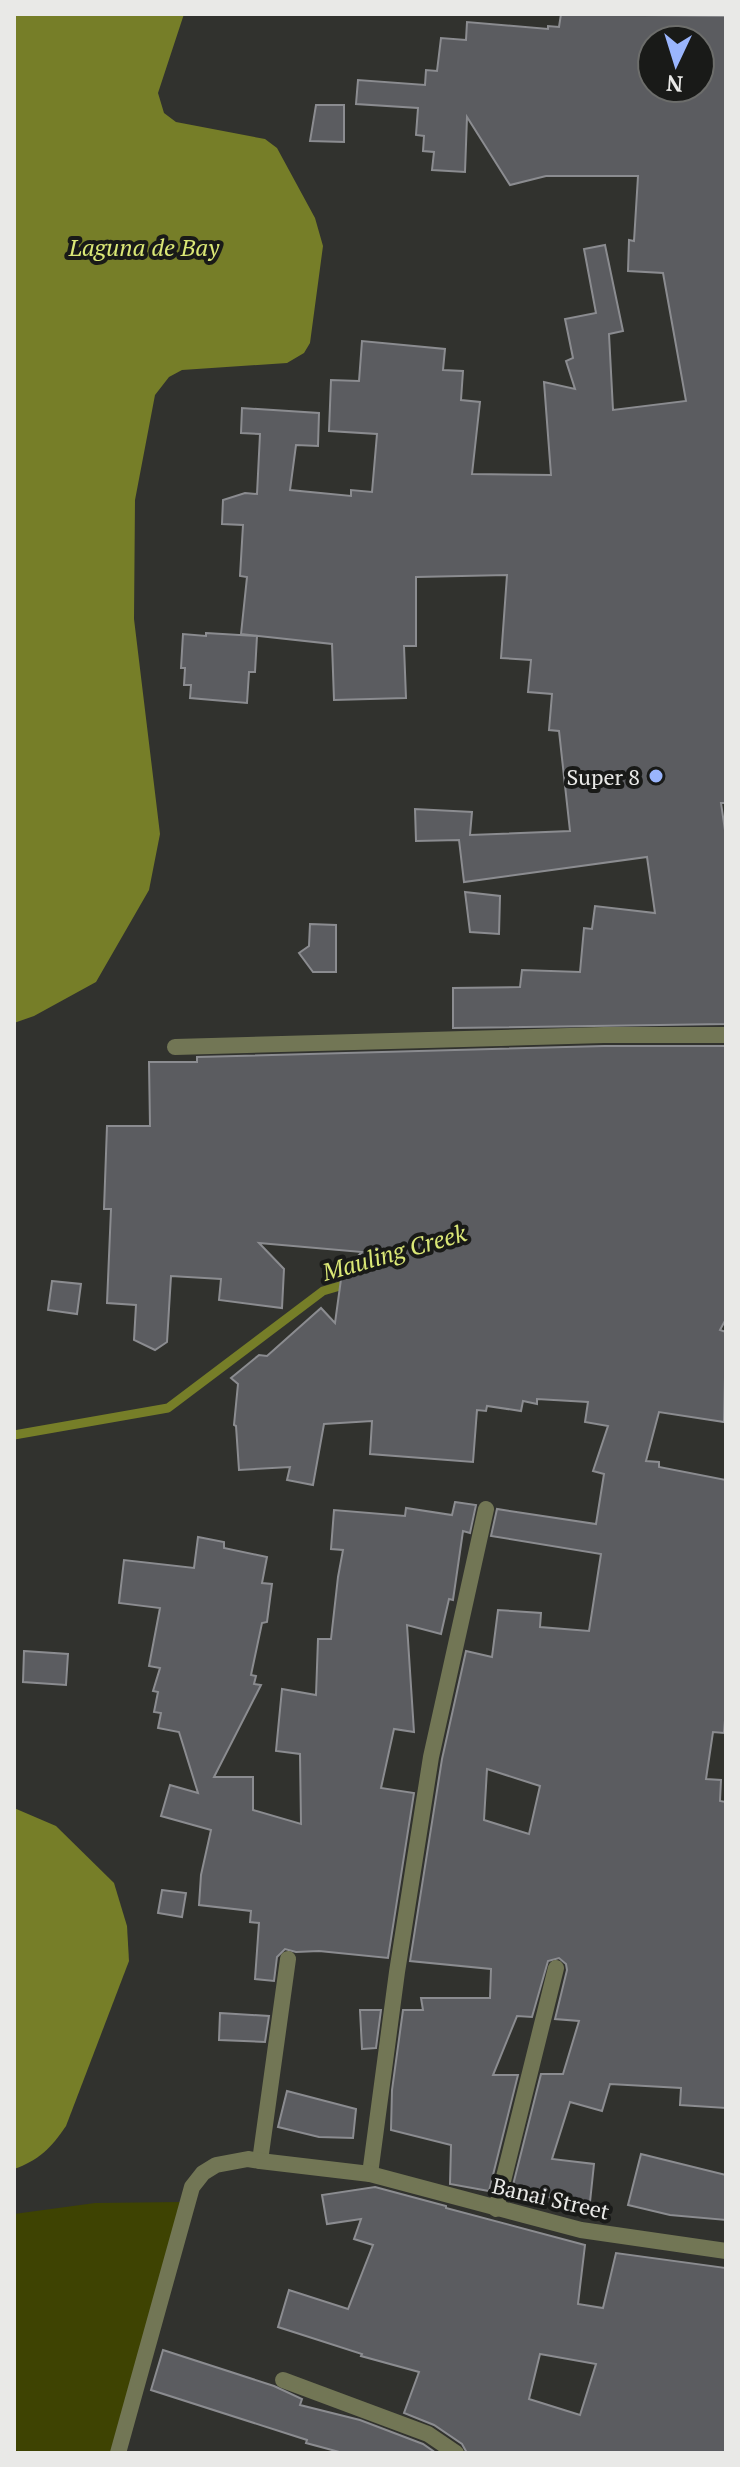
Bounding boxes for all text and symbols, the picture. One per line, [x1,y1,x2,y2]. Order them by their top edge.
north arrow [636,24,716,104]
text: N [665,69,684,99]
water label: Laguna de Bay [68,231,220,263]
place label: Super 8 [567,762,640,791]
marker: Super 8 [647,767,665,785]
water label: Mauling Creek [317,1216,470,1288]
street label: Banai Street [490,2170,612,2226]

